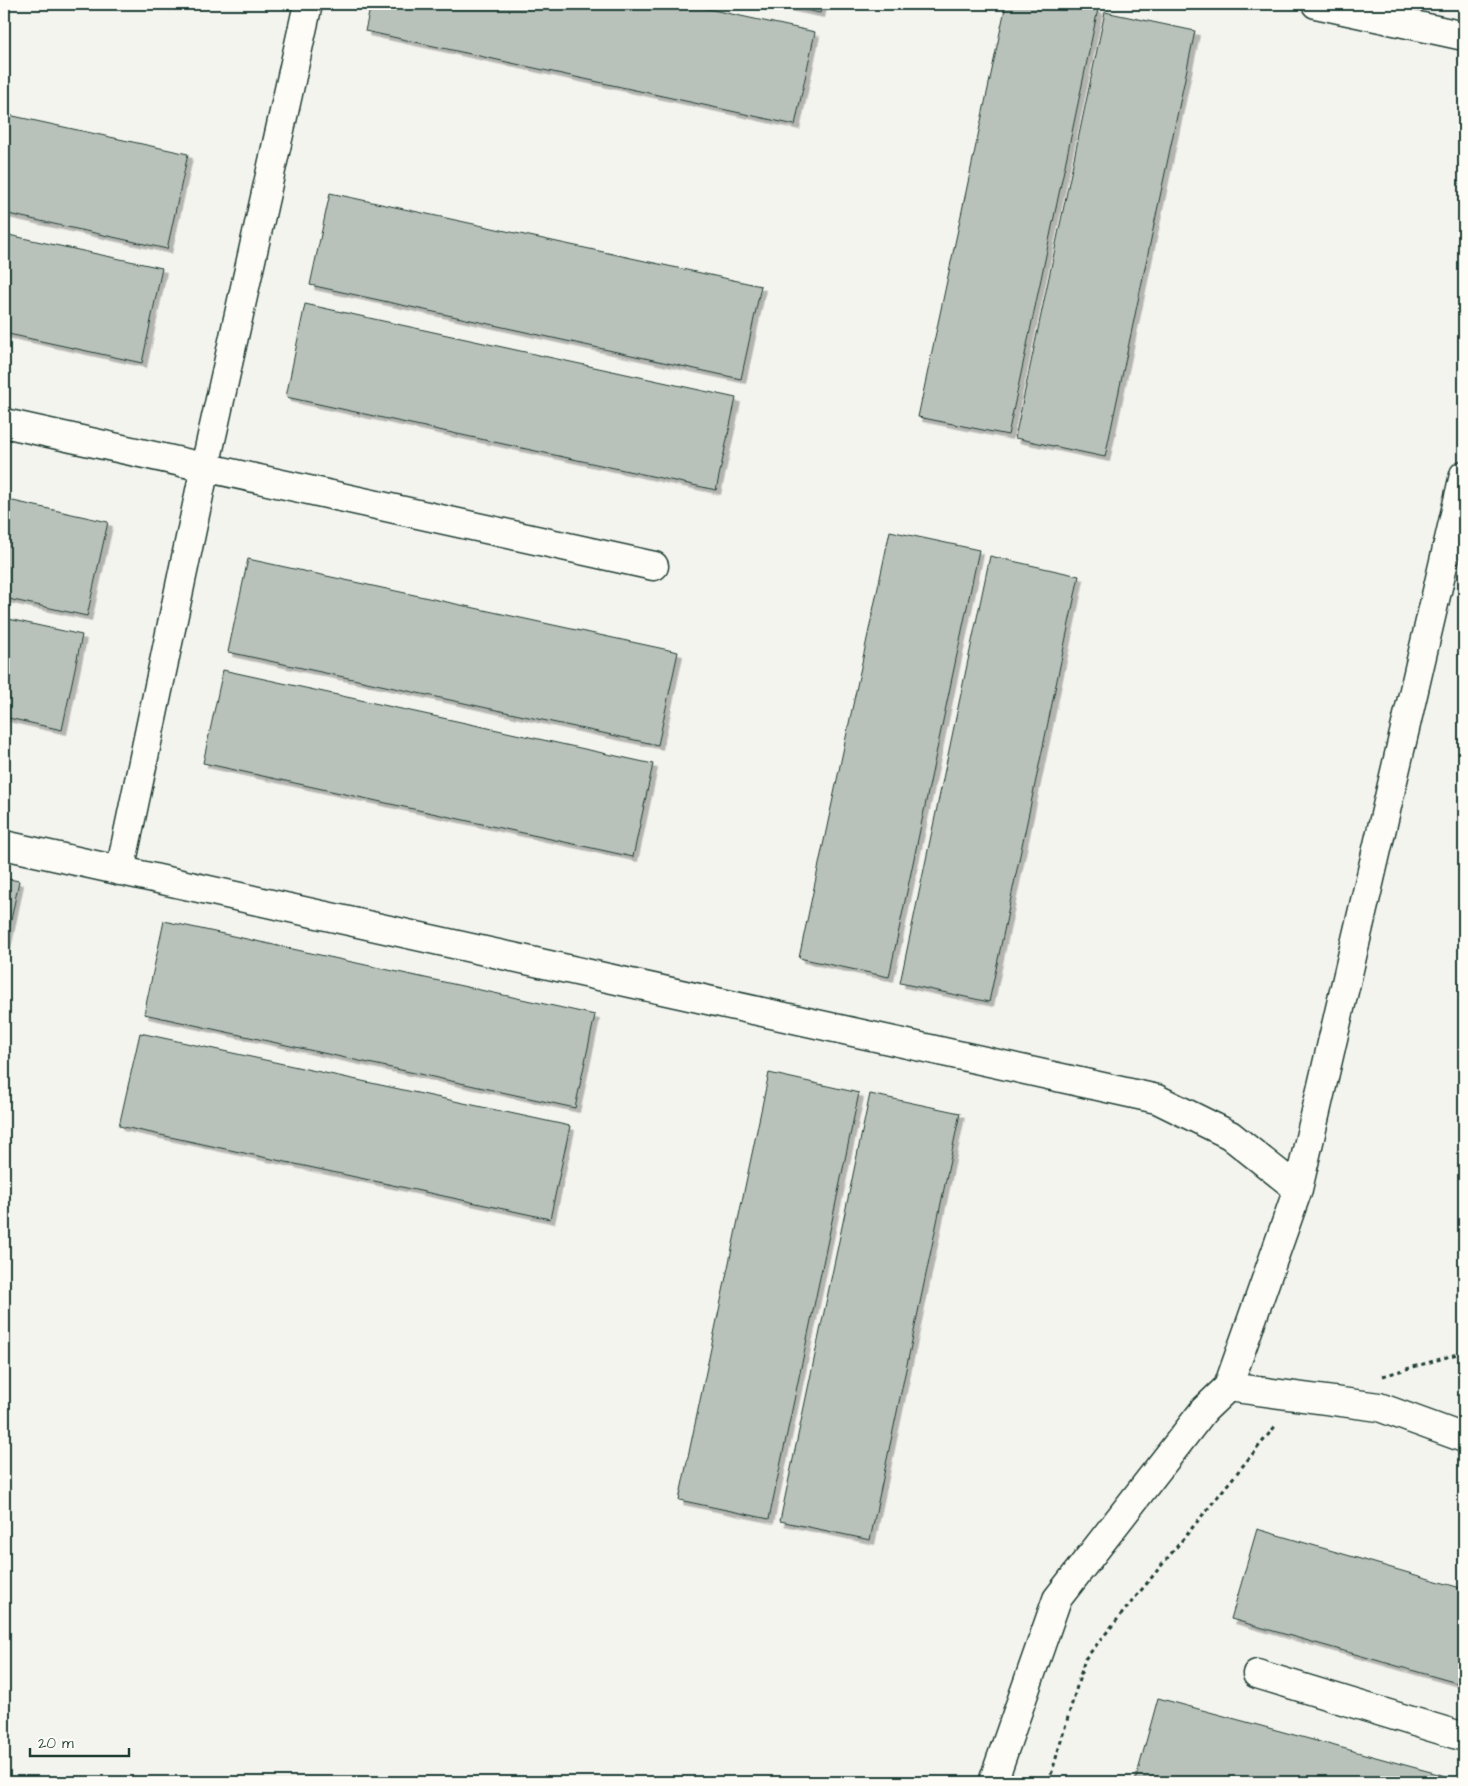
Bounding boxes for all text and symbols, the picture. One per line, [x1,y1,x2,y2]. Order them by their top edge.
scale bar [30,1726,129,1758]
text: 20 m [38,1733,74,1754]

